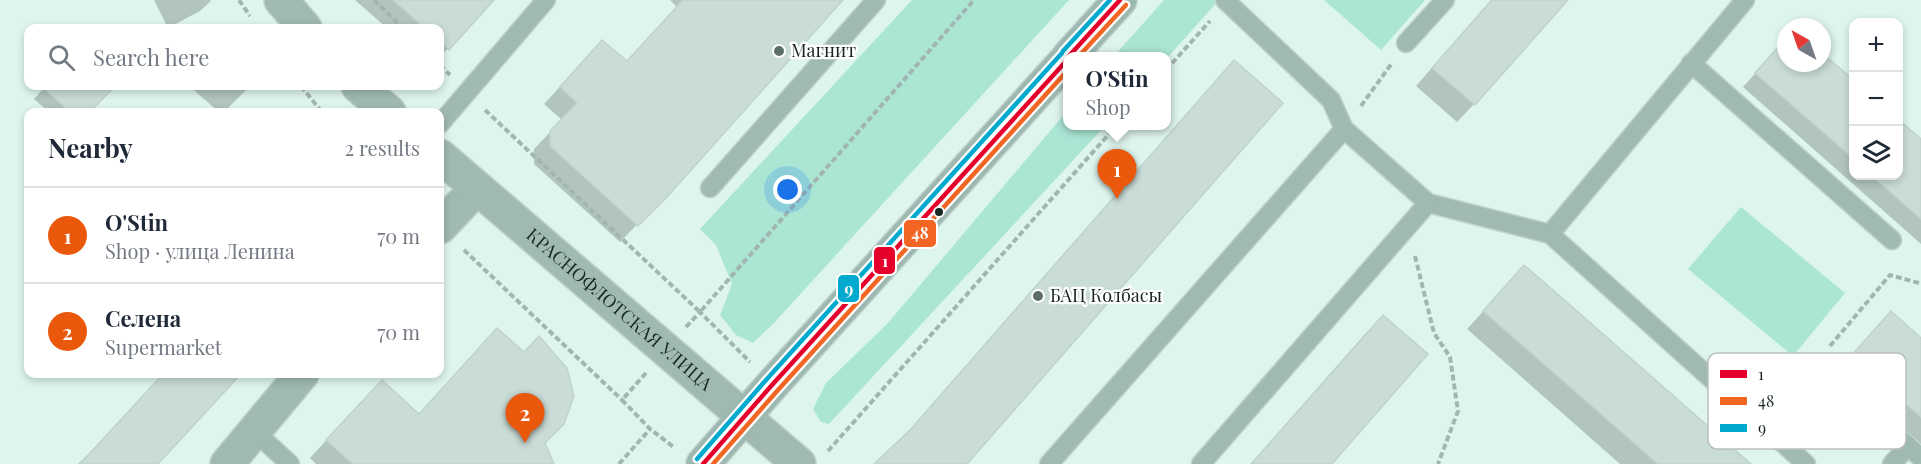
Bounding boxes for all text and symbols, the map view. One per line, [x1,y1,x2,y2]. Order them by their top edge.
north arrow [1777,18,1831,72]
map controls [1849,18,1903,180]
button: + [1849,18,1903,72]
search box [24,24,444,90]
place label: Магнит [791,38,856,62]
icon: search [45,41,78,74]
text: Search here [93,42,209,72]
marker: Магнит [772,44,786,58]
popup [1063,52,1171,130]
text: O'Stin [1085,63,1149,93]
button: − [1849,72,1903,126]
text: Shop [1085,93,1131,120]
button: layers [1849,126,1903,180]
text: Nearby [48,130,133,165]
text: 2 results [345,134,420,161]
pin: 1 [1098,150,1136,199]
your location [773,175,802,204]
unlabelled marker [933,206,945,218]
text: O'Stin [105,207,168,237]
line badge: 48 [903,219,937,248]
text: 1 [64,222,71,249]
text: 70 m [377,222,420,249]
street label: КРАСНОФЛОТСКАЯ УЛИЦА [522,222,718,396]
text: 48 [911,222,929,243]
text: Shop · улица Ленина [105,237,295,264]
line badge: 1 [873,246,896,275]
text: 1 [882,250,888,271]
line badge: 9 [837,274,860,303]
text: 9 [845,278,854,299]
place label: БАЦ Колбасы [1050,283,1163,307]
marker: БАЦ Колбасы [1031,289,1045,303]
text: Селена [105,303,181,333]
text: 2 [62,318,73,345]
text: 70 m [377,318,420,345]
text: Supermarket [105,333,222,360]
legend [1708,353,1906,449]
text: 1 [1758,363,1764,384]
text: 48 [1758,390,1774,411]
pin: 2 [506,394,544,443]
text: 9 [1758,417,1766,438]

